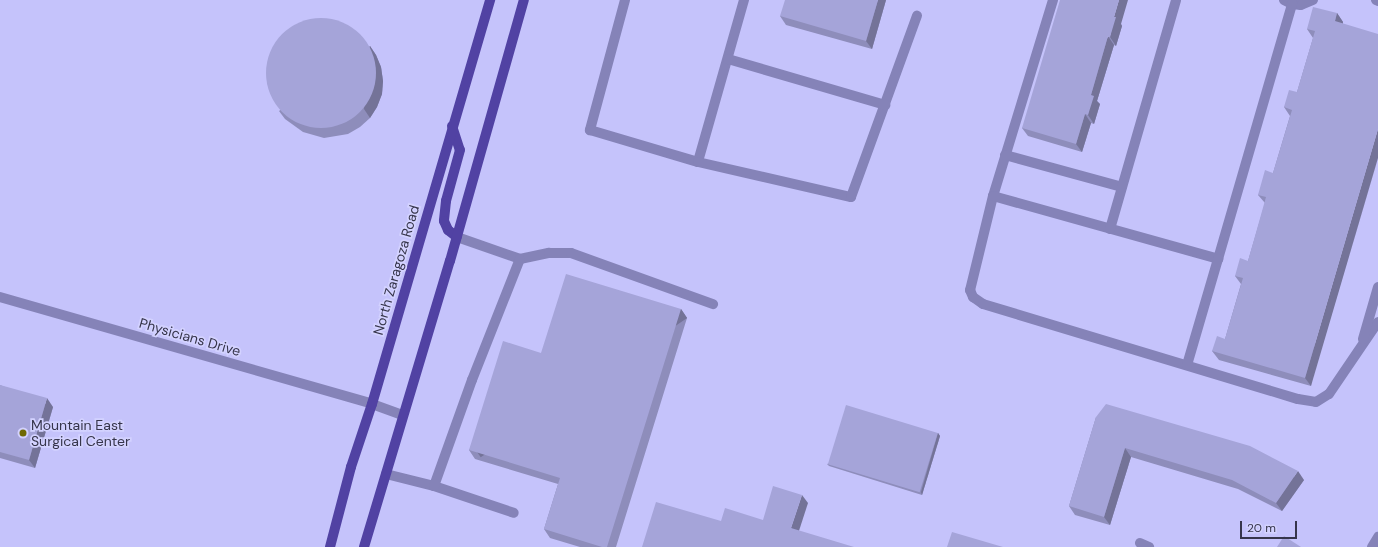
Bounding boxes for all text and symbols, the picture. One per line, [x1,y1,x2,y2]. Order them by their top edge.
street label: North Zaragoza Road [369,203,423,337]
street label: Physicians Drive [137,315,243,359]
place label: Mountain East Surgical Center [31,417,130,450]
marker: Mountain East Surgical Center [18,428,28,438]
scale bar [1242,513,1299,539]
text: 20 m [1247,520,1276,536]

